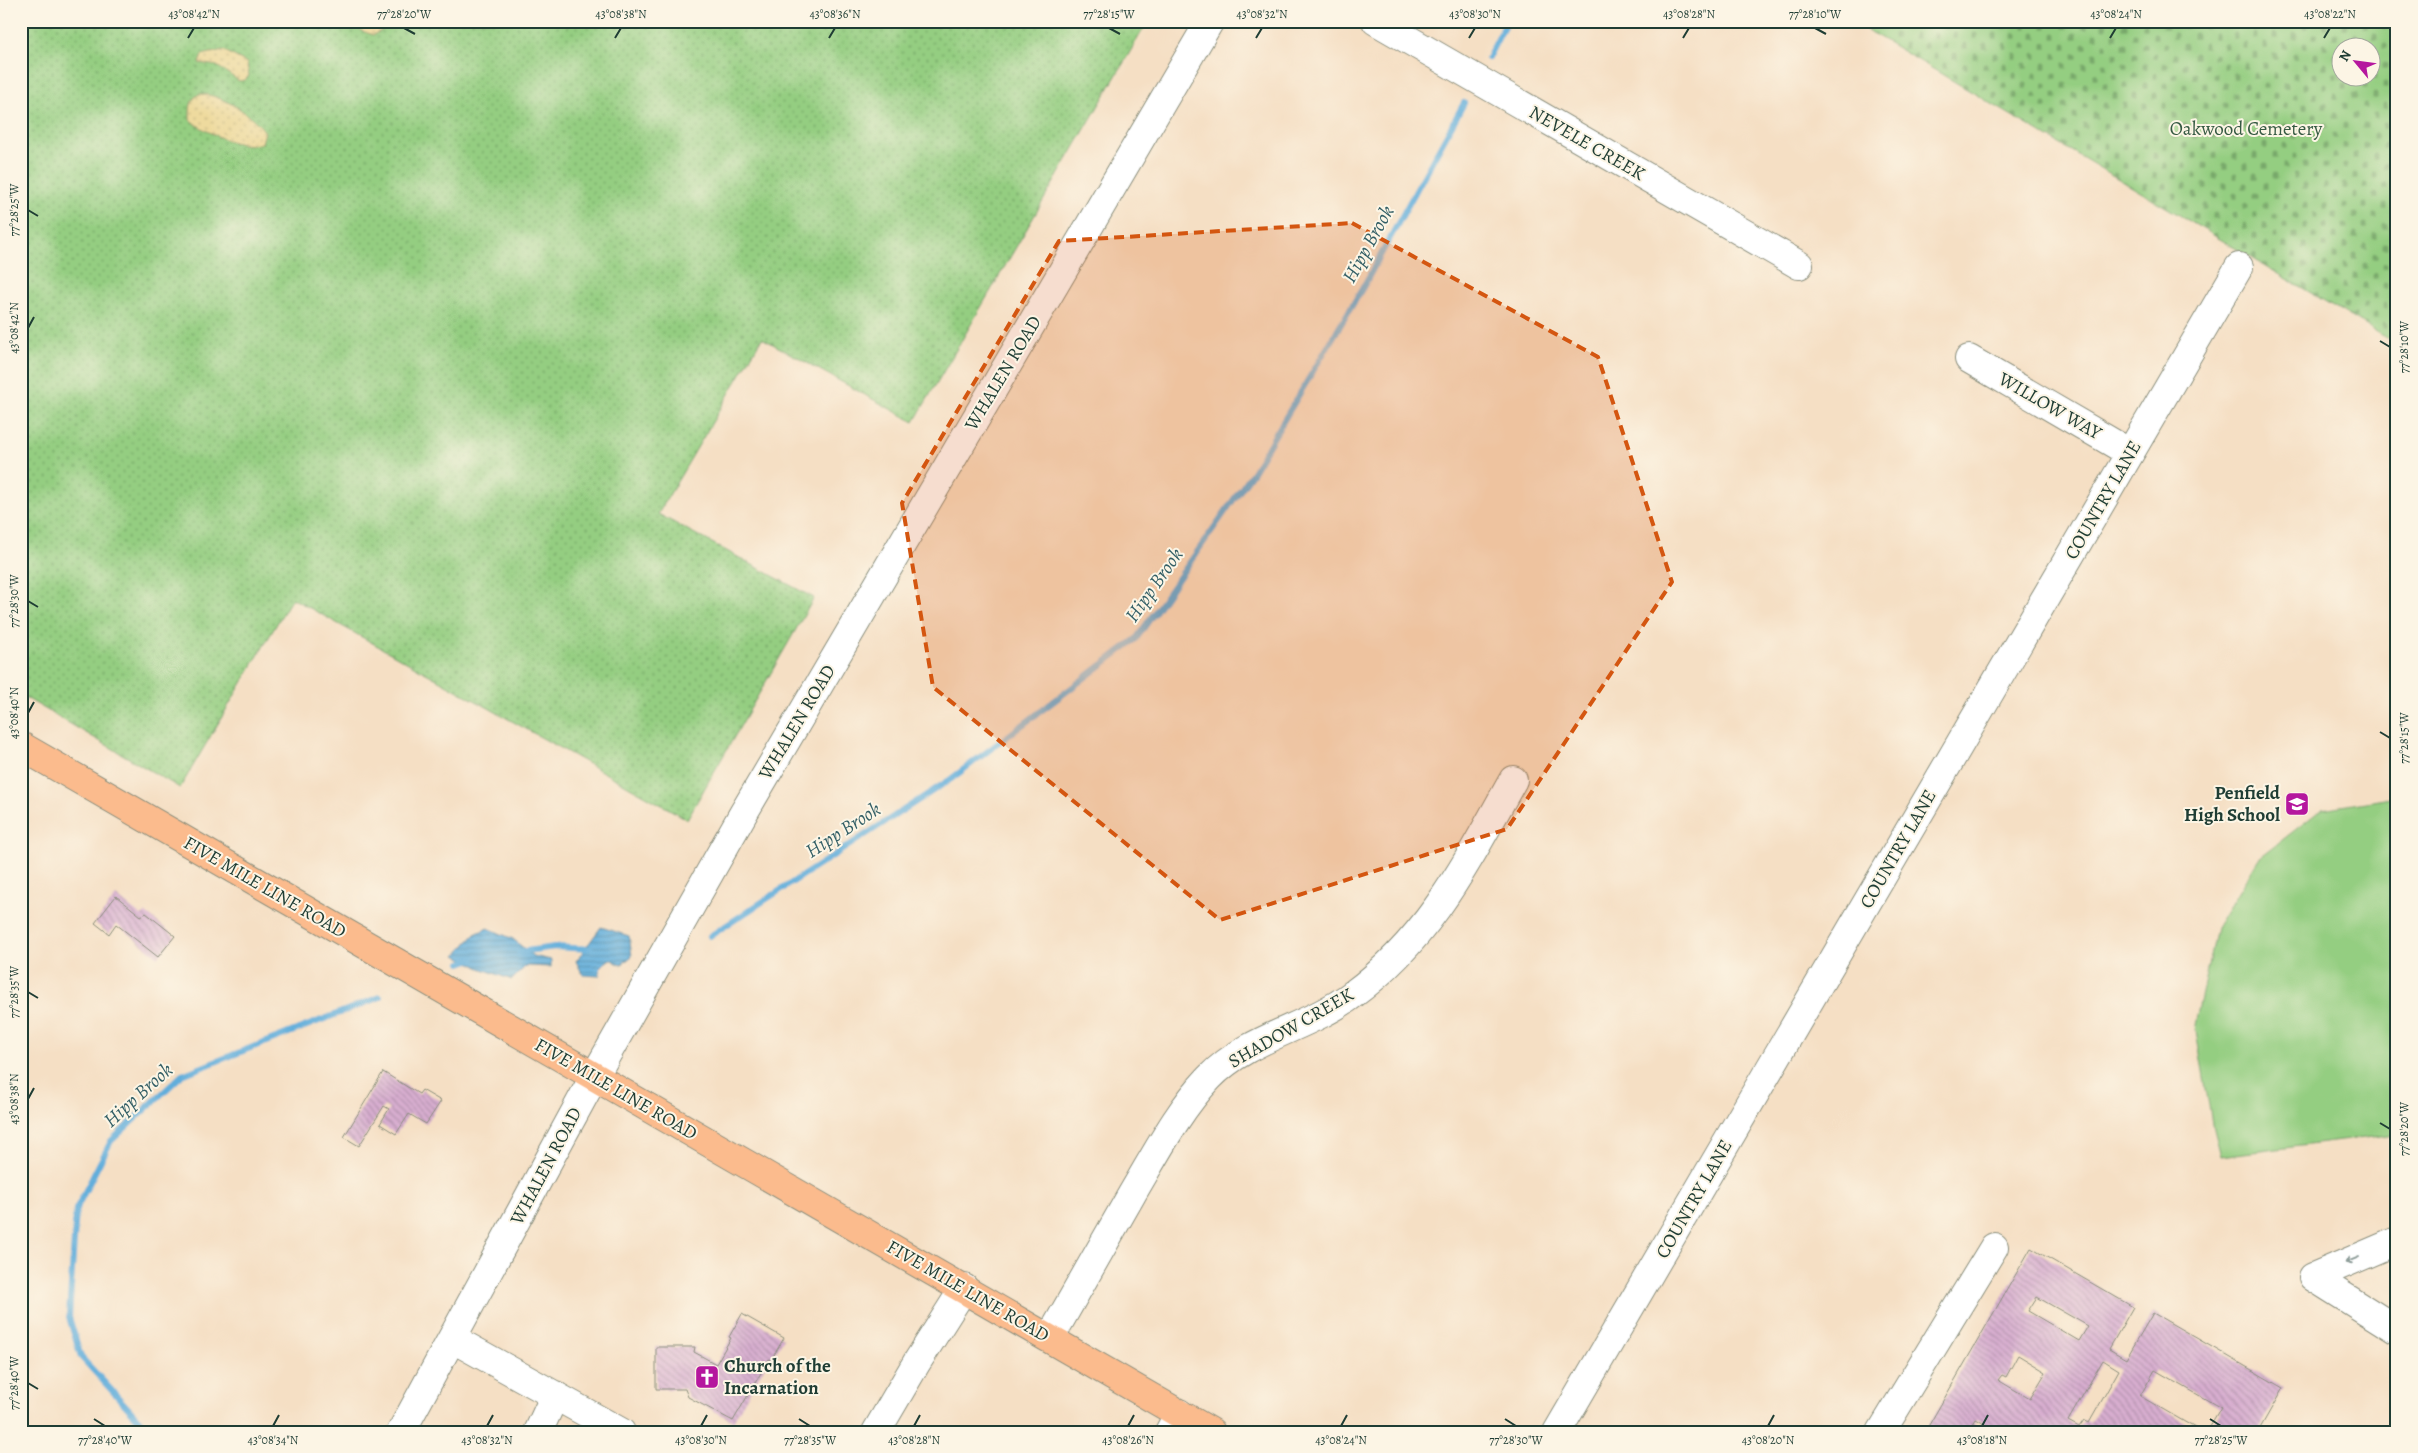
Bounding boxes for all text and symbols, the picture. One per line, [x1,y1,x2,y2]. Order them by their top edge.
text: 43°08'42"N [168,6,220,22]
text: 77°28'20"W [377,6,432,22]
text: 43°08'38"N [595,6,647,22]
text: 43°08'36"N [809,6,861,22]
text: 77°28'15"W [1083,6,1135,22]
text: 43°08'32"N [1236,6,1288,22]
text: 43°08'30"N [1449,6,1501,22]
text: 43°08'28"N [1663,6,1715,22]
text: 77°28'10"W [1789,6,1842,22]
text: 43°08'24"N [2090,6,2142,22]
text: 43°08'22"N [2304,6,2356,22]
north arrow [2330,38,2380,88]
text: N [2334,47,2356,65]
street label: NEVELE CREEK [1524,99,1650,187]
park label: Oakwood Cemetery [2170,116,2323,142]
text: 77°28'25"W [6,183,22,236]
water label: Hipp Brook [1336,200,1400,288]
text: 43°08'42"N [6,302,22,354]
street label: WHALEN ROAD [958,311,1048,436]
text: 77°28'10"W [2396,320,2412,373]
street label: WILLOW WAY [1993,365,2107,446]
street label: COUNTRY LANE [2058,436,2148,564]
water label: Hipp Brook [1119,543,1189,627]
text: 77°28'30"W [6,573,22,628]
street label: WHALEN ROAD [752,660,842,785]
text: 43°08'40"N [6,686,22,739]
text: 77°28'15"W [2396,712,2412,764]
place label: Penfield High School [2184,780,2281,828]
street label: COUNTRY LANE [1853,785,1943,913]
school or university icon: Penfield High School [2284,791,2310,817]
water label: Hipp Brook [800,796,886,864]
street label: FIVE MILE LINE ROAD [179,830,351,944]
text: 77°28'35"W [6,965,22,1018]
street label: SHADOW CREEK [1224,982,1358,1074]
street label: FIVE MILE LINE ROAD [530,1032,702,1146]
water label: Hipp Brook [98,1057,179,1133]
text: 43°08'38"N [6,1073,22,1125]
text: 77°28'20"W [2396,1101,2412,1156]
street label: WHALEN ROAD [504,1103,588,1230]
street label: COUNTRY LANE [1649,1135,1739,1263]
street label: FIVE MILE LINE ROAD [882,1234,1054,1348]
one-way arrow [2345,1256,2360,1266]
place label: Church of the Incarnation [724,1353,831,1401]
text: 77°28'40"W [6,1355,22,1410]
church icon: Church of the Incarnation [694,1364,720,1390]
text: 77°28'40"W [78,1432,133,1448]
text: 43°08'34"N [247,1432,299,1448]
text: 43°08'32"N [461,1432,513,1448]
text: 43°08'30"N [675,1432,727,1448]
text: 77°28'35"W [784,1432,837,1448]
text: 43°08'28"N [888,1432,940,1448]
text: 43°08'26"N [1102,1432,1154,1448]
text: 43°08'24"N [1315,1432,1367,1448]
text: 77°28'30"W [1489,1432,1544,1448]
text: 43°08'20"N [1742,1432,1795,1448]
text: 43°08'18"N [1957,1432,2008,1448]
text: 77°28'25"W [2195,1432,2248,1448]

